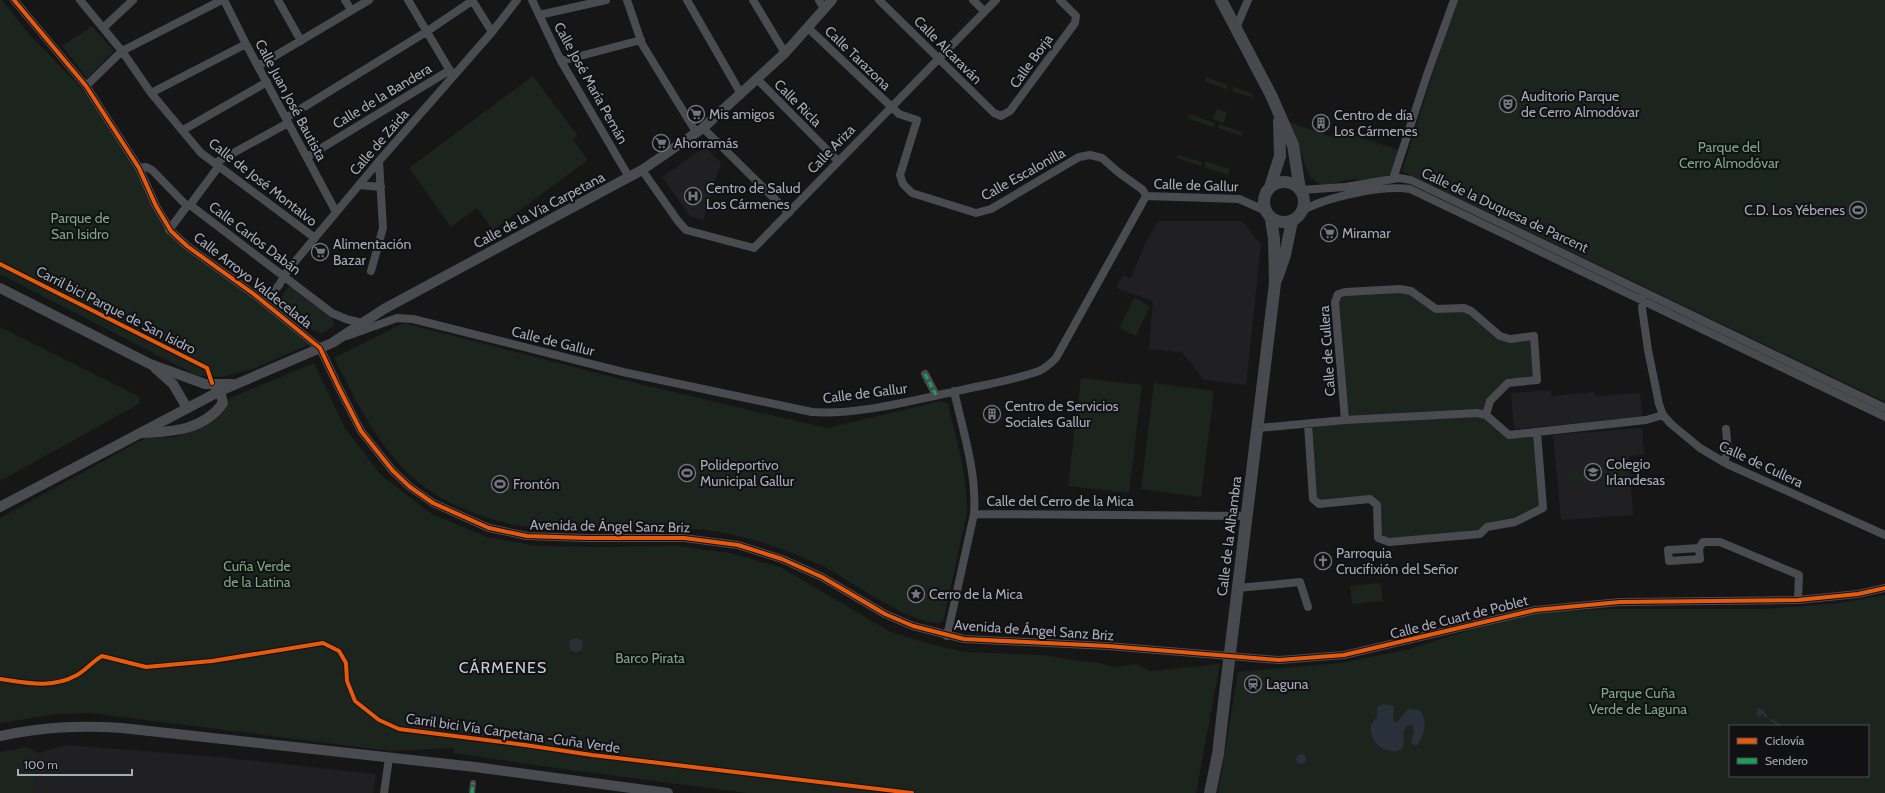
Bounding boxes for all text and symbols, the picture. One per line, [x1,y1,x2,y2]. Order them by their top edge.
street label: Calle Alcaraván [910,12,986,88]
street label: Calle José María Pemán [550,19,632,147]
street label: Calle Tarazona [821,22,895,94]
street label: Calle Borja [1005,30,1057,92]
street label: Calle Juan José Bautista [251,36,331,164]
street label: Calle de la Bandera [329,59,435,133]
street label: Calle Ricla [770,75,826,131]
place label: Auditorio Parque de Cerro Almodóvar [1521,87,1640,121]
theatre icon: Auditorio Parque de Cerro Almodóvar [1498,94,1518,114]
supermarket icon: Mis amigos [686,104,706,124]
street label: Calle de Zaida [345,105,413,179]
place label: Mis amigos [709,105,775,123]
place label: Centro de día Los Cármenes [1334,106,1418,140]
building icon: Centro de día Los Cármenes [1311,113,1331,133]
street label: Calle Ariza [803,120,859,177]
supermarket icon: Ahorramás [651,133,671,153]
street label: Calle de José Montalvo [205,134,321,230]
place label: Ahorramás [674,134,738,152]
park label: Parque del Cerro Almodóvar [1679,138,1780,172]
street label: Calle Escalonilla [978,143,1069,205]
street label: Calle de la Duquesa de Parcent [1419,163,1591,257]
street label: Calle de la Vía Carpetana [470,168,608,252]
street label: Calle de Gallur [1153,175,1239,195]
place label: Centro de Salud Los Cármenes [706,179,801,213]
hospital icon: Centro de Salud Los Cármenes [683,186,703,206]
street label: Calle Carlos Dabán [205,197,305,279]
sports icon: C.D. Los Yébenes [1848,200,1868,220]
place label: C.D. Los Yébenes [1744,201,1845,219]
park label: Parque de San Isidro [50,209,110,243]
supermarket icon: Miramar [1319,223,1339,243]
place label: Miramar [1342,224,1391,242]
street label: Calle Arroyo Valdecelada [190,228,316,332]
place label: Alimentación Bazar [333,235,411,269]
supermarket icon: Alimentación Bazar [310,242,330,262]
street label: Carril bici Parque de San Isidro [33,262,199,358]
street label: Calle de Cullera [1315,305,1339,397]
street label: Calle de Gallur [510,322,597,360]
street label: Calle de Gallur [822,379,909,407]
place label: Centro de Servicios Sociales Gallur [1005,397,1119,431]
building icon: Centro de Servicios Sociales Gallur [982,404,1002,424]
street label: Calle de Cullera [1716,437,1806,491]
place label: Colegio Irlandesas [1606,455,1665,489]
place label: Polideportivo Municipal Gallur [700,456,795,490]
school or university icon: Colegio Irlandesas [1583,462,1603,482]
sports icon: Polideportivo Municipal Gallur [677,463,697,483]
sports icon: Frontón [490,474,510,494]
place label: Frontón [513,475,560,493]
street label: Calle de la Alhambra [1213,475,1245,597]
street label: Calle del Cerro de la Mica [986,492,1134,510]
street label: Avenida de Ángel Sanz Briz [530,516,691,536]
place label: Parroquia Crucifixión del Señor [1336,544,1459,578]
church icon: Parroquia Crucifixión del Señor [1313,551,1333,571]
park label: Cuña Verde de la Latina [223,557,291,591]
place icon: Cerro de la Mica [906,584,926,604]
place label: Cerro de la Mica [929,585,1023,603]
street label: Calle de Cuart de Poblet [1388,591,1530,643]
street label: Avenida de Ángel Sanz Briz [953,615,1115,645]
park label: Barco Pirata [615,649,685,667]
district label: CÁRMENES [459,658,547,677]
station icon: Laguna [1243,674,1263,694]
place label: Laguna [1266,675,1309,693]
park label: Parque Cuña Verde de Laguna [1589,684,1687,718]
street label: Carril bici Vía Carpetana -Cuña Verde [405,709,621,757]
legend [1729,725,1869,777]
text: Ciclovía [1765,733,1804,748]
scale bar [18,751,132,777]
text: Sendero [1765,753,1808,768]
text: 100 m [24,757,58,772]

